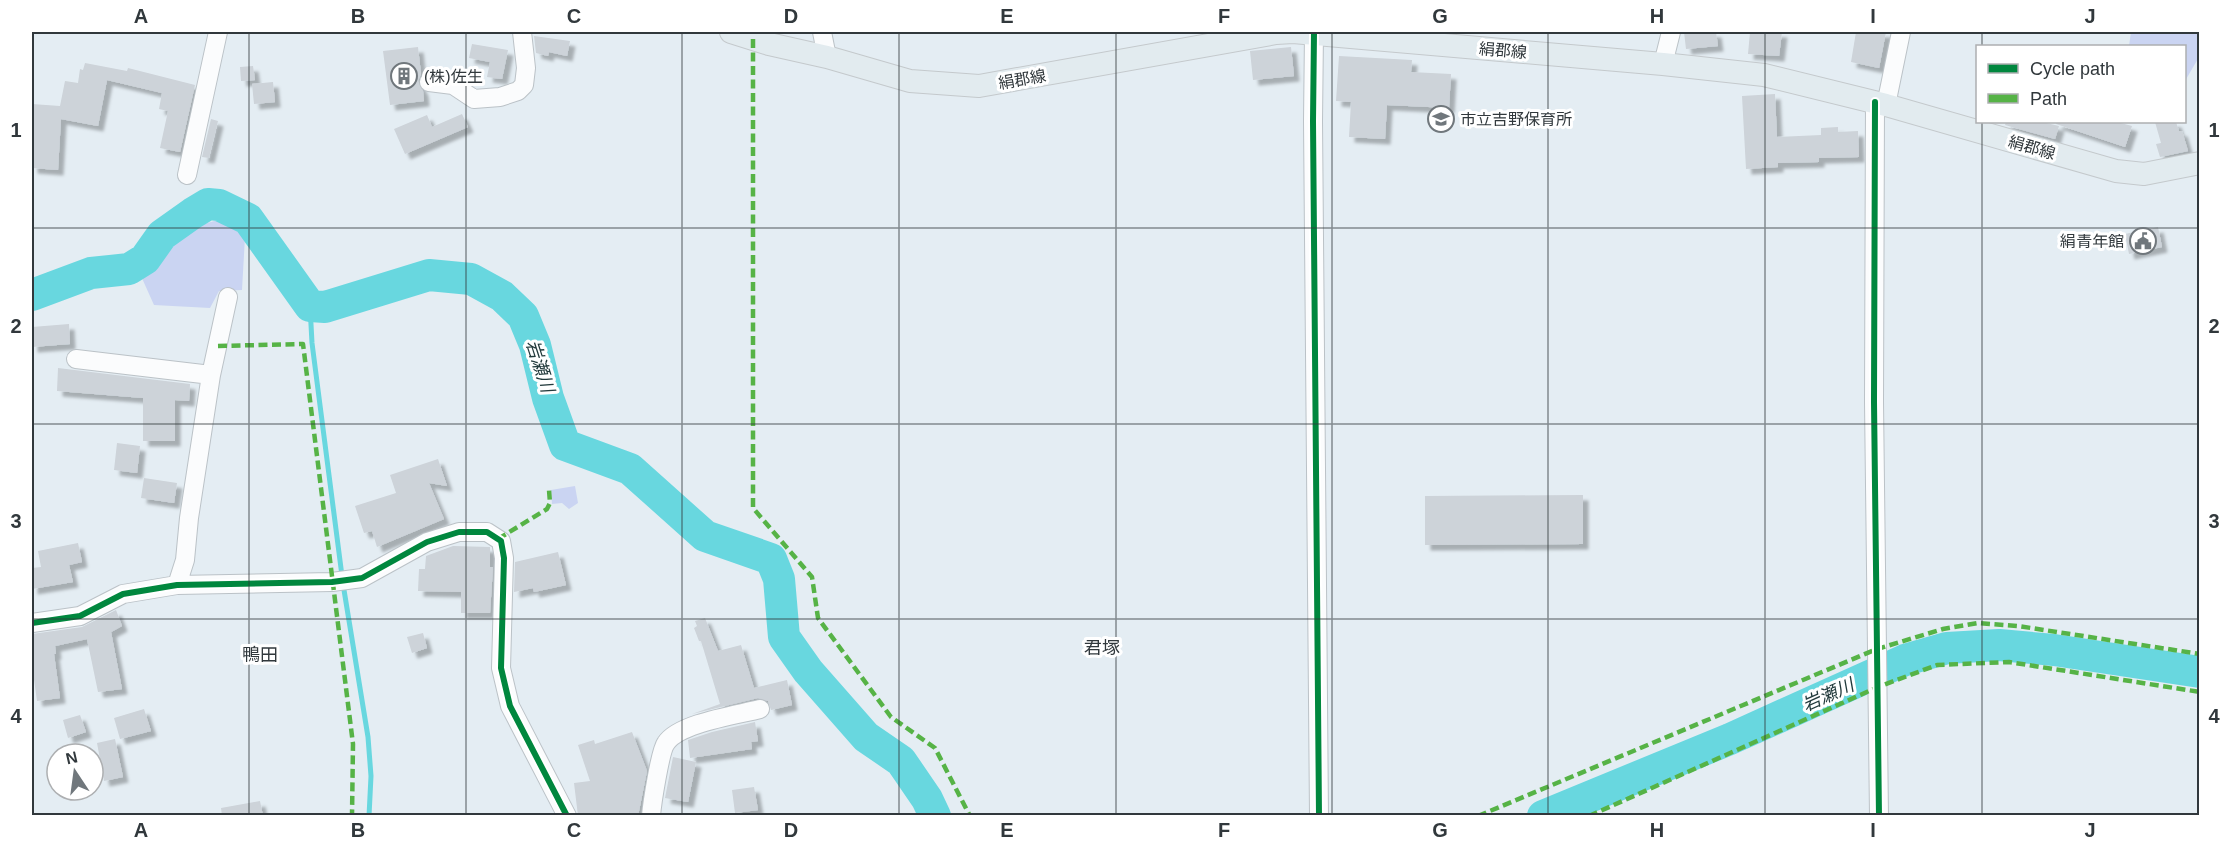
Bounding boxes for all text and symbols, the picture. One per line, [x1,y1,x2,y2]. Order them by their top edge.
text: A [134,5,148,27]
text: B [351,5,365,27]
text: C [567,5,581,27]
text: D [784,5,798,27]
text: E [1000,5,1014,27]
text: F [1218,5,1230,27]
text: G [1432,5,1448,27]
text: H [1650,5,1664,27]
text: I [1870,5,1876,27]
text: J [2084,5,2096,27]
street label: 絹郡線 [1478,40,1528,61]
legend [1976,45,2186,123]
text: Cycle path [2030,59,2115,79]
building icon: (株)佐生 [389,61,419,91]
street label: 絹郡線 [997,67,1047,92]
place label: (株)佐生 [424,68,483,85]
text: Path [2030,89,2067,109]
school or university icon: 市立吉野保育所 [1426,104,1456,134]
place label: 市立吉野保育所 [1460,111,1572,128]
text: 1 [10,119,22,141]
text: 1 [2208,119,2220,141]
street label: 絹郡線 [2006,133,2057,162]
public building icon: 絹青年館 [2128,226,2158,256]
place label: 絹青年館 [2060,233,2124,250]
text: 2 [10,315,22,337]
text: 2 [2208,315,2220,337]
water label: 岩瀬川 [522,337,558,397]
text: 3 [10,510,22,532]
text: 3 [2208,510,2220,532]
district label: 君塚 [1084,638,1120,658]
district label: 鴨田 [242,645,278,665]
water label: 岩瀬川 [1799,674,1859,715]
text: 4 [10,705,22,727]
text: 4 [2208,705,2220,727]
north arrow [45,742,105,802]
text: N [64,748,79,767]
text: A [134,819,148,841]
text: B [351,819,365,841]
text: C [567,819,581,841]
text: D [784,819,798,841]
text: E [1000,819,1014,841]
text: F [1218,819,1230,841]
text: G [1432,819,1448,841]
text: H [1650,819,1664,841]
text: I [1870,819,1876,841]
text: J [2084,819,2096,841]

